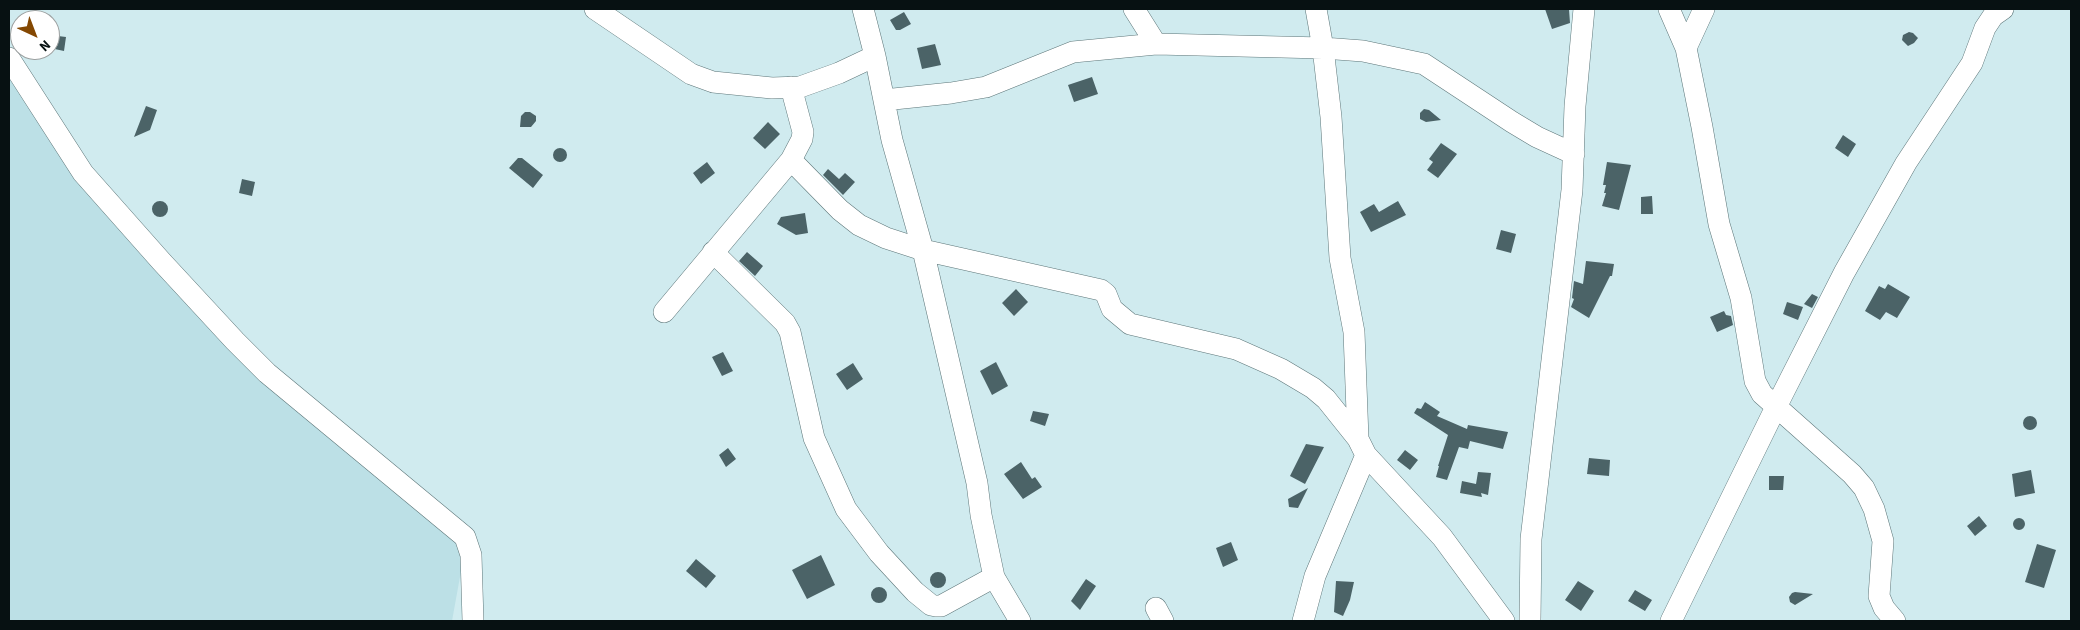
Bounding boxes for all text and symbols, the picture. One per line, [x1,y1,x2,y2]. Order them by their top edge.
north arrow [10,10,60,60]
text: N [34,35,55,56]

